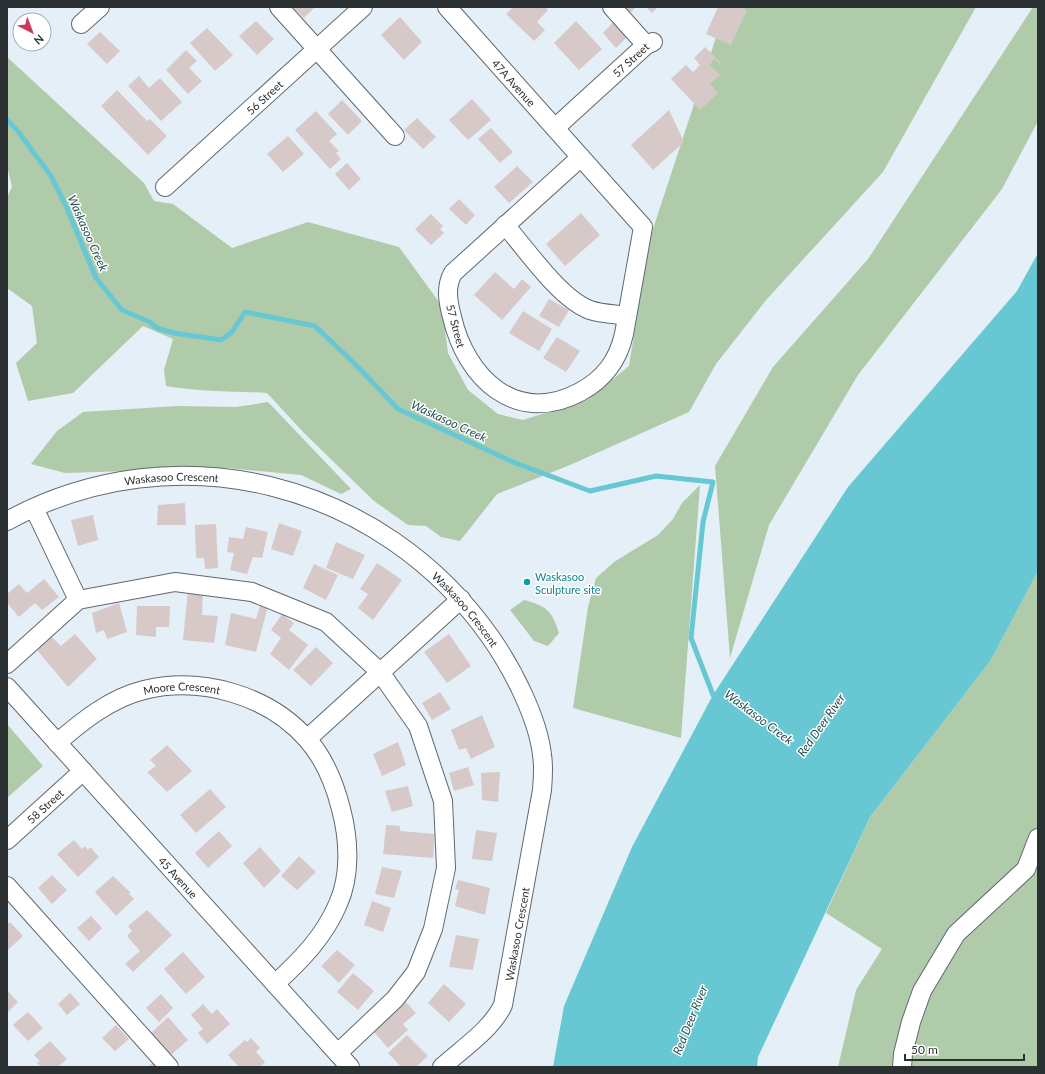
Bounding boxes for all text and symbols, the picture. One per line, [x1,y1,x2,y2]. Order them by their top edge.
north arrow [12,12,52,52]
text: N [32,32,47,47]
street label: 57 Street [609,39,651,79]
street label: 47A Avenue [490,56,539,109]
street label: 56 Street [243,77,285,117]
water label: Waskasoo Creek [65,193,112,274]
street label: 57 Street [444,303,468,349]
water label: Waskasoo Creek [409,397,490,445]
street label: Waskasoo Crescent [123,469,219,487]
street label: Waskasoo Crescent [430,569,501,649]
place label: Waskasoo Sculpture site [535,570,601,596]
marker: Waskasoo Sculpture site [522,577,532,587]
street label: Moore Crescent [142,679,222,696]
water label: Waskasoo Creek [722,686,796,748]
water label: Red Deer River [794,690,849,759]
street label: 58 Street [24,786,66,826]
street label: 45 Avenue [156,853,201,901]
street label: Waskasoo Crescent [502,886,532,982]
water label: Red Deer River [669,982,711,1057]
scale bar [905,1036,1024,1062]
text: 50 m [911,1042,938,1057]

